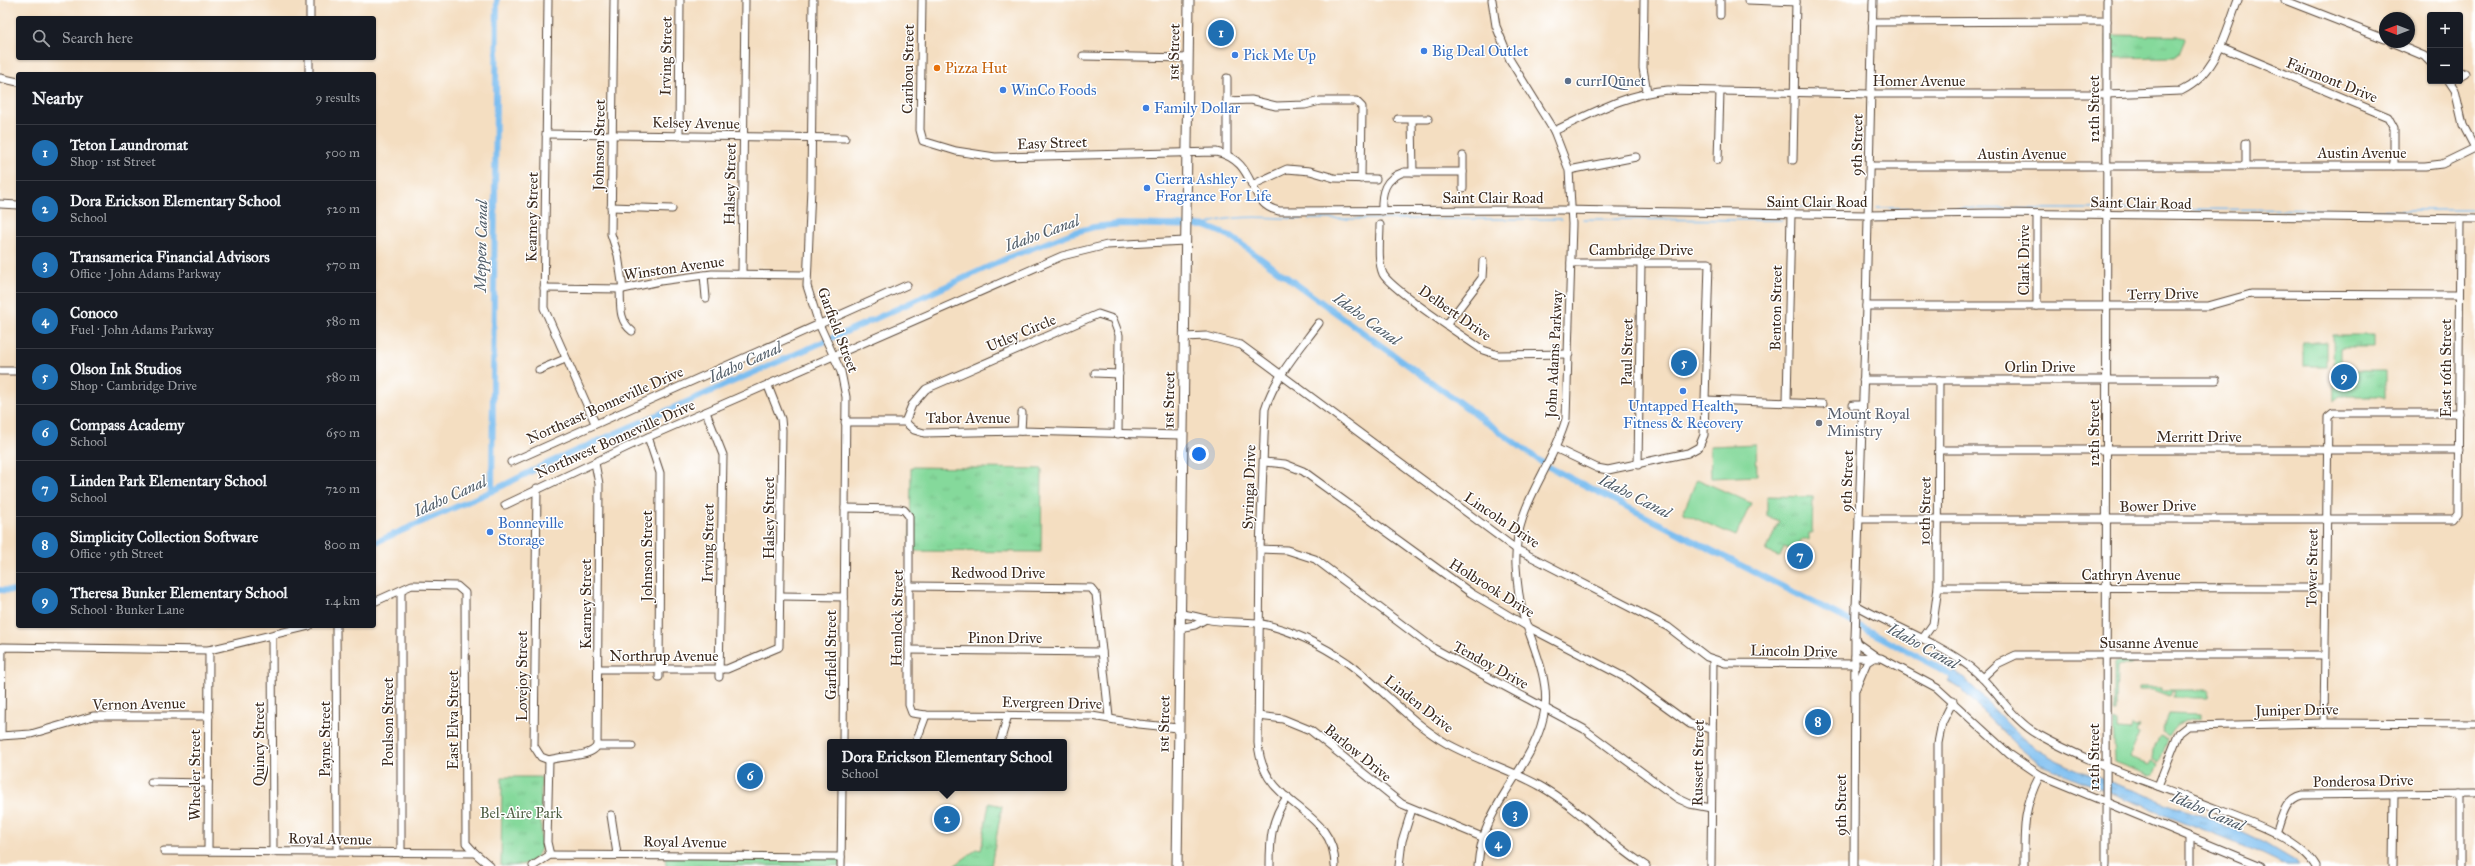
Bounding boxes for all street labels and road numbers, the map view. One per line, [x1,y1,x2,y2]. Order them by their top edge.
street label: Irving Street [656,16,676,96]
street label: Caribou Street [898,23,918,114]
street label: 1st Street [1165,23,1184,81]
street label: Fairmont Drive [2284,53,2380,107]
street label: Homer Avenue [1872,72,1966,90]
street label: 12th Street [2085,75,2103,143]
street label: Johnson Street [589,98,610,193]
street label: Kelsey Avenue [652,113,740,133]
street label: 9th Street [1847,113,1867,176]
street label: Easy Street [1017,133,1088,153]
street label: Halsey Street [720,142,740,225]
street label: Austin Avenue [2316,144,2407,162]
street label: Austin Avenue [1976,145,2067,163]
street label: Kearney Street [522,171,542,262]
street label: Saint Clair Road [1442,189,1544,207]
street label: Saint Clair Road [1766,193,1868,211]
street label: Saint Clair Road [2090,193,2192,213]
street label: Clark Drive [2015,224,2033,296]
street label: Cambridge Drive [1589,241,1693,259]
street label: Winston Avenue [623,252,725,284]
street label: Benton Street [1766,264,1786,351]
street label: Delbert Drive [1415,281,1495,345]
street label: Terry Drive [2127,284,2199,304]
street label: Garfield Street [813,285,863,376]
street label: John Adams Parkway [1542,289,1567,421]
street label: Utley Circle [984,310,1058,356]
street label: Paul Street [1617,318,1637,386]
street label: East 16th Street [2437,318,2455,417]
street label: Orlin Drive [2004,358,2076,376]
street label: Northeast Bonneville Drive [524,362,686,448]
street label: 1st Street [1160,371,1179,429]
street label: Northwest Bonneville Drive [532,396,698,482]
street label: 12th Street [2085,399,2103,467]
street label: Tabor Avenue [926,409,1010,427]
street label: Merritt Drive [2156,428,2242,446]
street label: Syringa Drive [1239,444,1259,530]
street label: 9th Street [1837,449,1857,512]
street label: Halsey Street [760,476,778,559]
street label: 10th Street [1915,476,1935,546]
street label: Lincoln Drive [1461,488,1543,552]
street label: Bower Drive [2119,496,2197,516]
street label: Irving Street [698,503,718,583]
street label: Johnson Street [638,510,657,604]
street label: Tower Street [2302,528,2322,608]
street label: Holbrook Drive [1446,555,1538,621]
street label: Kearney Street [577,558,595,649]
street label: Redwood Drive [951,564,1045,582]
street label: Cathryn Avenue [2081,566,2181,584]
street label: Hemlock Street [887,569,907,667]
street label: Garfield Street [822,609,840,700]
street label: Pinon Drive [968,629,1042,647]
street label: Lovejoy Street [513,630,531,721]
street label: Susanne Avenue [2099,634,2199,652]
street label: Tendoy Drive [1450,637,1532,693]
street label: Lincoln Drive [1750,641,1838,661]
street label: Northrup Avenue [610,647,718,665]
street label: East Elva Street [444,669,462,770]
street label: Linden Drive [1381,671,1457,737]
street label: Poulson Street [379,676,397,767]
street label: Evergreen Drive [1002,693,1102,713]
street label: Vernon Avenue [91,694,186,714]
street label: 1st Street [1155,695,1174,753]
street label: Payne Street [316,700,334,777]
street label: Juniper Drive [2253,700,2339,721]
street label: Quincy Street [250,701,268,786]
street label: Russett Street [1688,719,1708,807]
street label: Barlow Drive [1321,720,1395,786]
street label: 12th Street [2085,723,2103,791]
street label: Wheeler Street [186,729,204,821]
street label: Ponderosa Drive [2312,771,2414,791]
street label: 9th Street [1832,773,1850,836]
street label: Royal Avenue [288,829,372,849]
street label: Royal Avenue [643,832,727,852]

